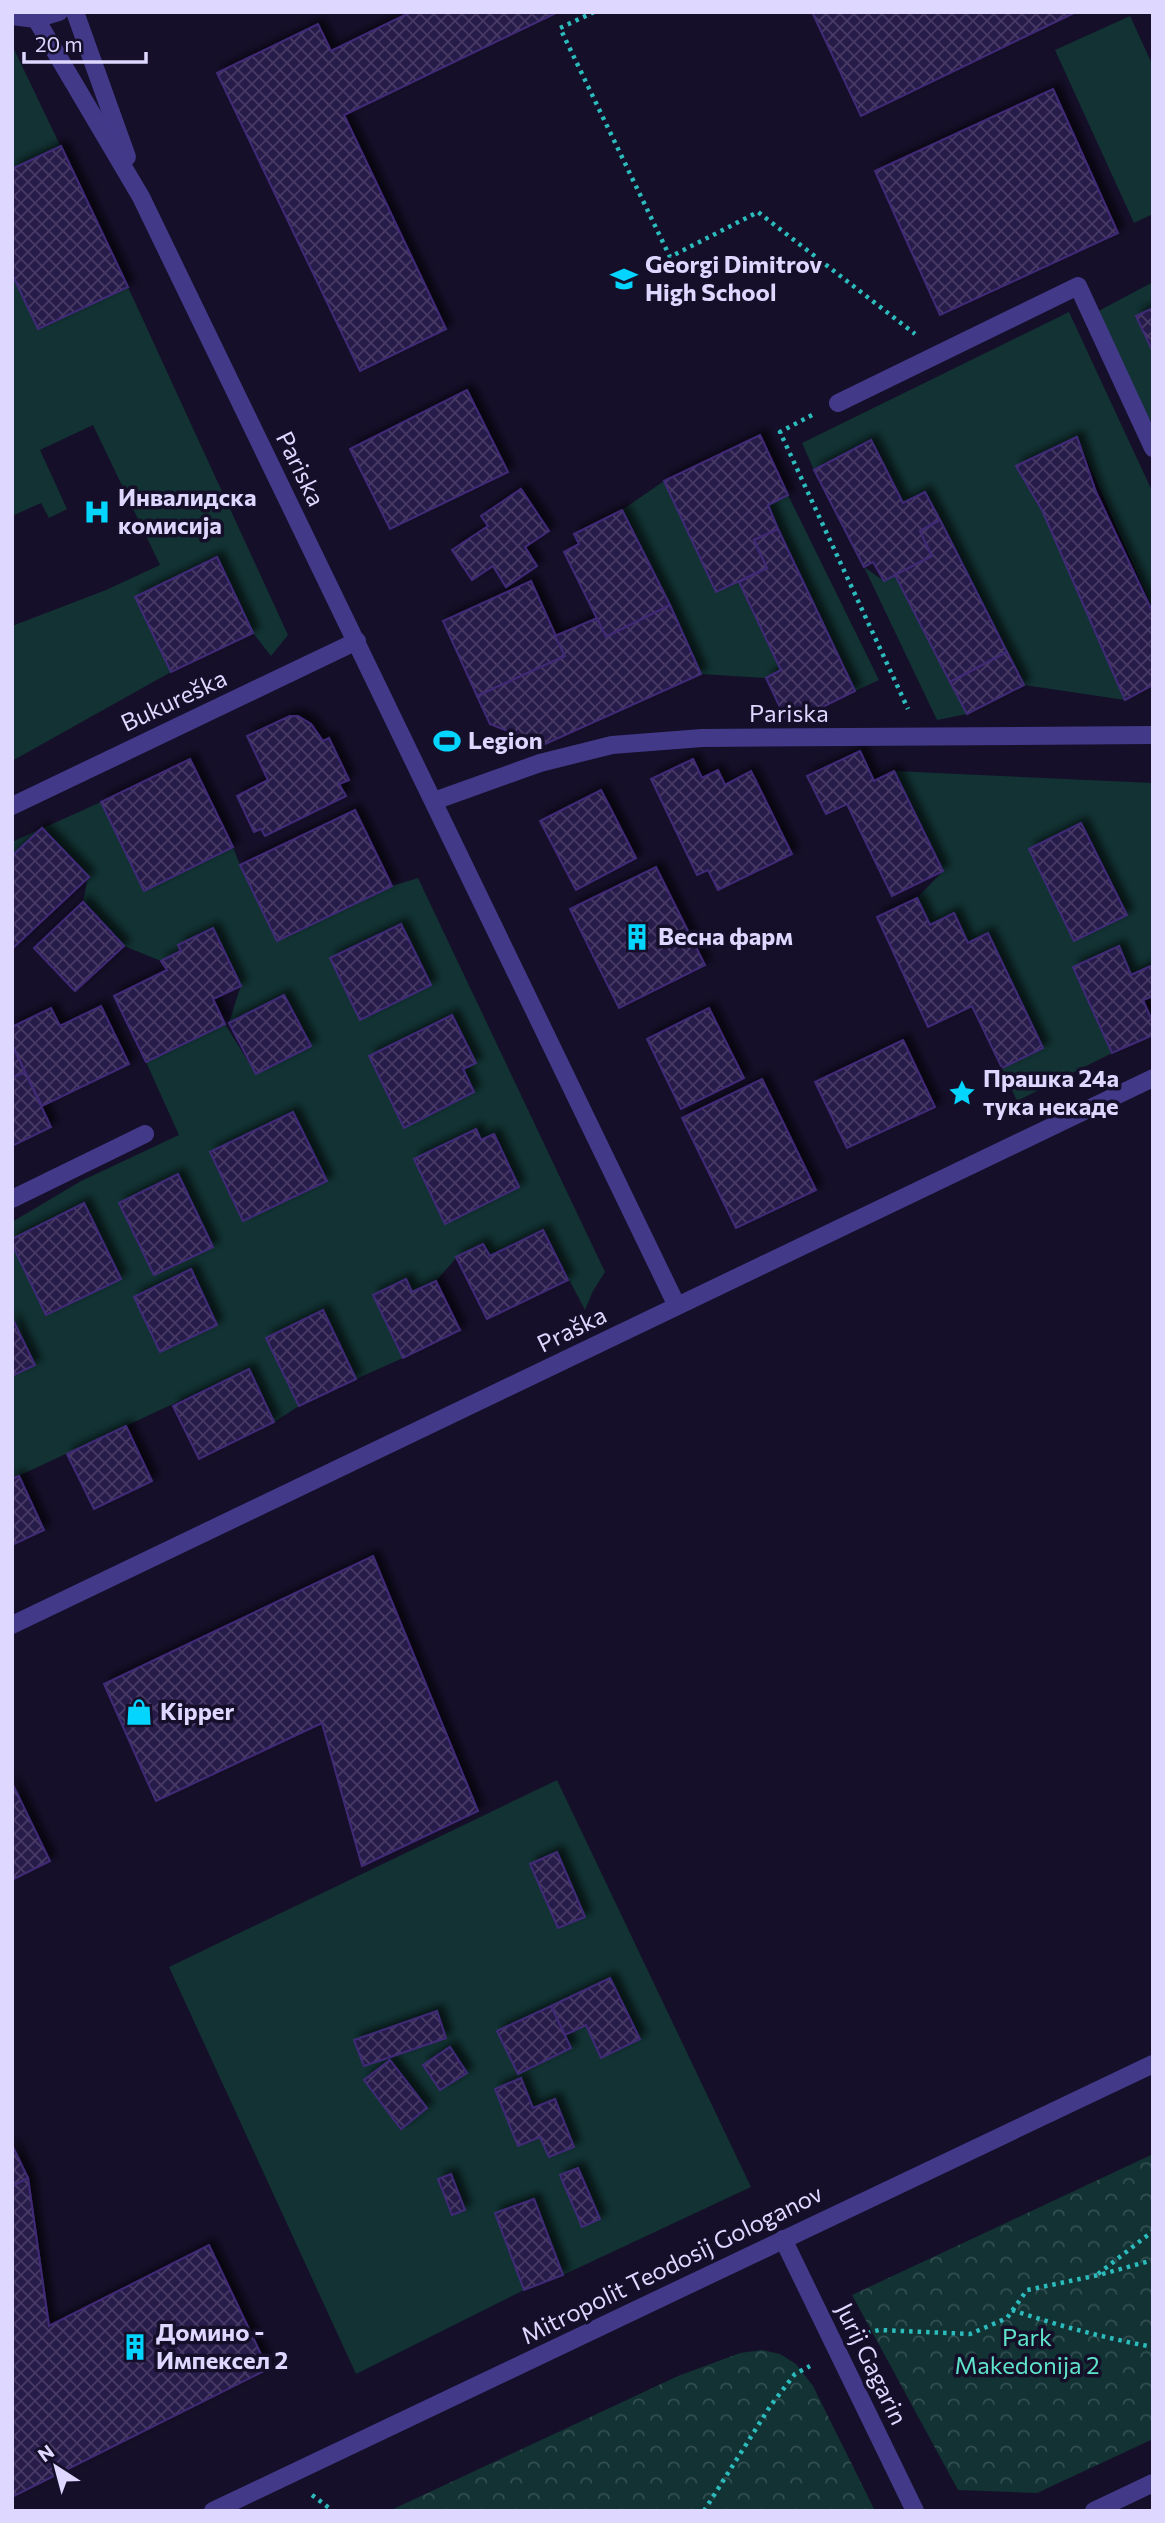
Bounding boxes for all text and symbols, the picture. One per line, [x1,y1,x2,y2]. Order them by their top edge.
scale bar [24,21,147,65]
text: 20 m [35,31,83,56]
place label: Georgi Dimitrov High School [645,249,822,306]
school or university icon: Georgi Dimitrov High School [609,264,639,294]
street label: Pariska [271,426,332,511]
place label: Инвалидска комисија [118,482,256,539]
hospital icon: Инвалидска комисија [82,497,112,527]
street label: Bukureška [116,662,231,737]
street label: Pariska [749,698,829,727]
place label: Legion [468,725,543,754]
sports icon: Legion [432,726,462,756]
place label: Весна фарм [658,921,793,950]
building icon: Весна фарм [622,922,652,952]
place label: Прашка 24а тука некаде [983,1063,1119,1120]
place icon: Прашка 24а тука некаде [947,1078,977,1108]
street label: Praška [532,1300,611,1358]
place label: Kipper [160,1696,235,1725]
shop icon: Kipper [124,1697,154,1727]
street label: Mitropolit Teodosij Gologanov [516,2178,827,2349]
street label: Jurij Gagarin [830,2298,914,2429]
place label: Домино - Импексел 2 [156,2317,288,2374]
park label: Park Makedonija 2 [954,2322,1100,2379]
building icon: Домино - Импексел 2 [120,2332,150,2362]
north arrow [21,2432,91,2502]
text: N [33,2439,58,2466]

